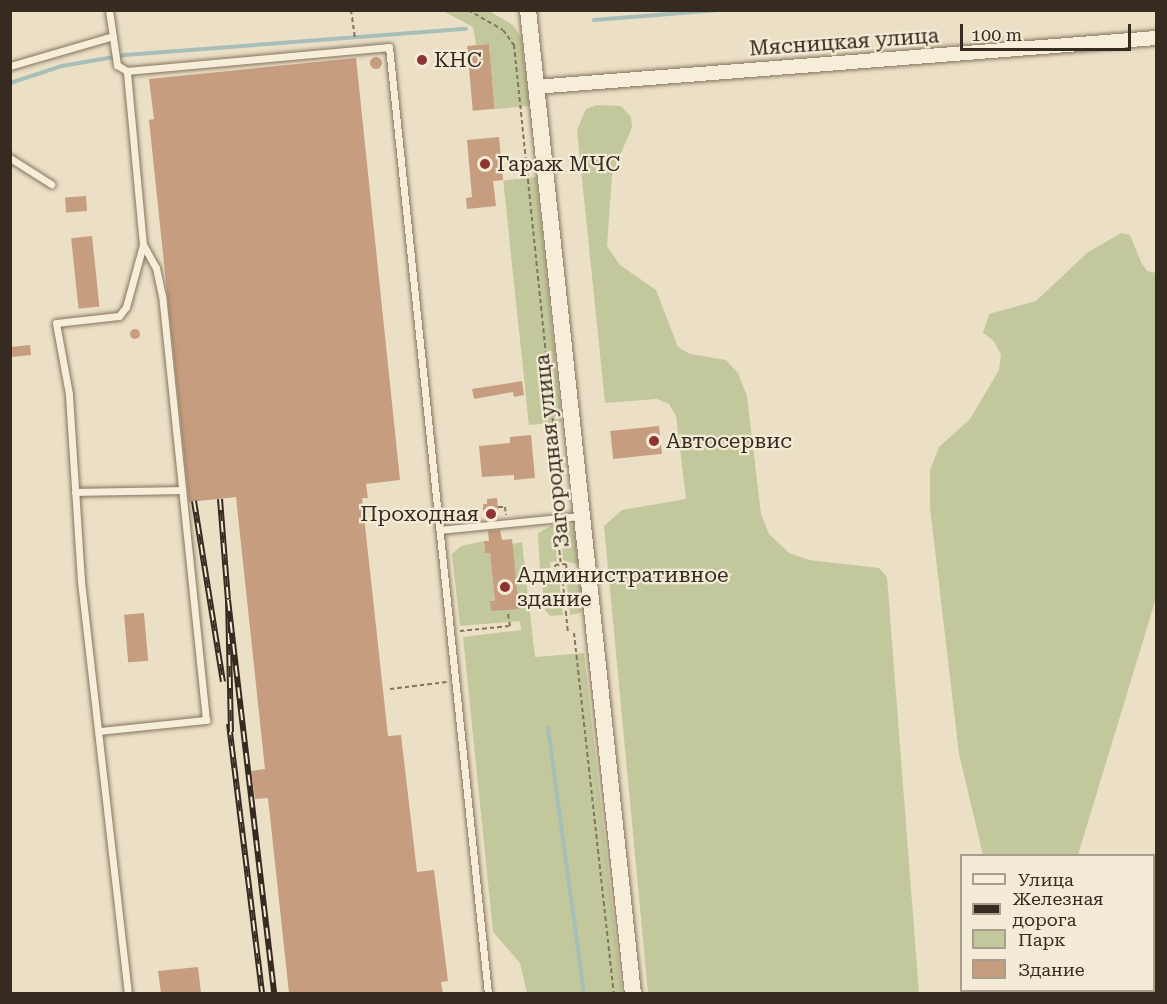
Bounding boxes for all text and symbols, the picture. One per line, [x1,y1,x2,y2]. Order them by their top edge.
scale bar [963,12,1134,50]
street label: Мясницкая улица [748,23,940,61]
text: 100 m [971,24,1022,45]
place label: КНС [434,47,482,73]
marker: КНС [415,53,429,67]
place label: Гараж МЧС [497,151,620,177]
marker: Гараж МЧС [478,157,492,171]
street label: Загородная улица [529,353,575,549]
place label: Автосервис [666,428,792,454]
marker: Автосервис [647,434,661,448]
place label: Проходная [360,501,479,527]
marker: Проходная [484,507,498,521]
place label: Административное здание [517,562,729,612]
marker: Административное здание [498,580,512,594]
legend [960,854,1155,992]
text: Улица [1018,869,1074,890]
text: Железная дорога [1013,888,1103,930]
text: Парк [1018,929,1066,950]
text: Здание [1018,959,1085,980]

